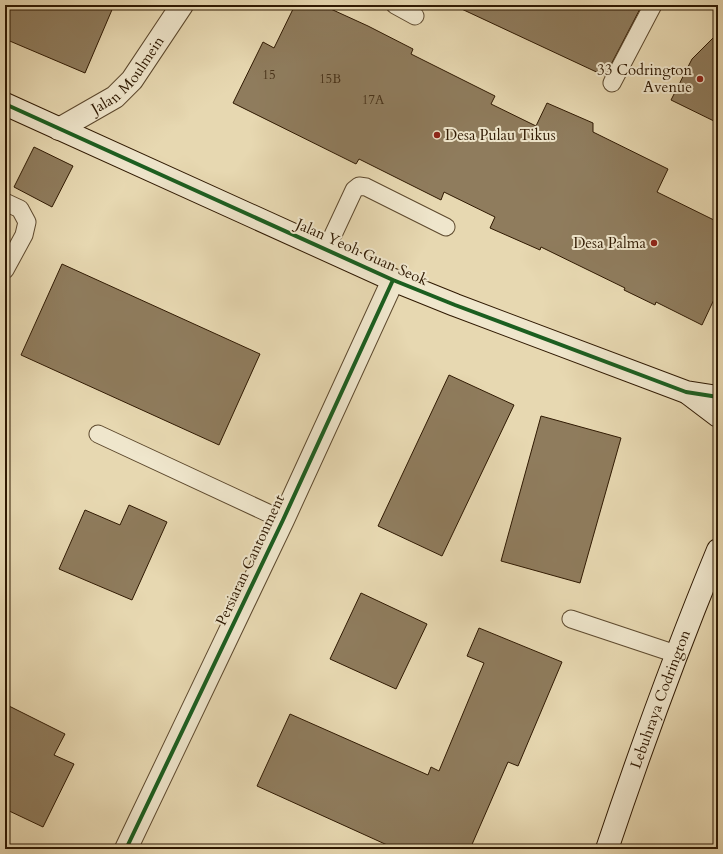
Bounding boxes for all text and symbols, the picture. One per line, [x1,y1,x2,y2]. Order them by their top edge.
street label: Jalan Moulmein [86,32,169,120]
place label: 33 Codrington Avenue [597,60,692,97]
house number: 15 [262,66,276,84]
house number: 15B [319,70,341,88]
marker: 33 Codrington Avenue [695,74,705,84]
house number: 17A [362,91,385,109]
place label: Desa Pulau Tikus [445,125,556,145]
marker: Desa Pulau Tikus [432,130,442,140]
street label: Jalan Yeoh Guan Seok [291,213,431,290]
place label: Desa Palma [573,233,647,253]
marker: Desa Palma [649,238,659,248]
street label: Persiaran Cantonment [211,491,289,629]
street label: Lebuhraya Codrington [625,626,695,771]

